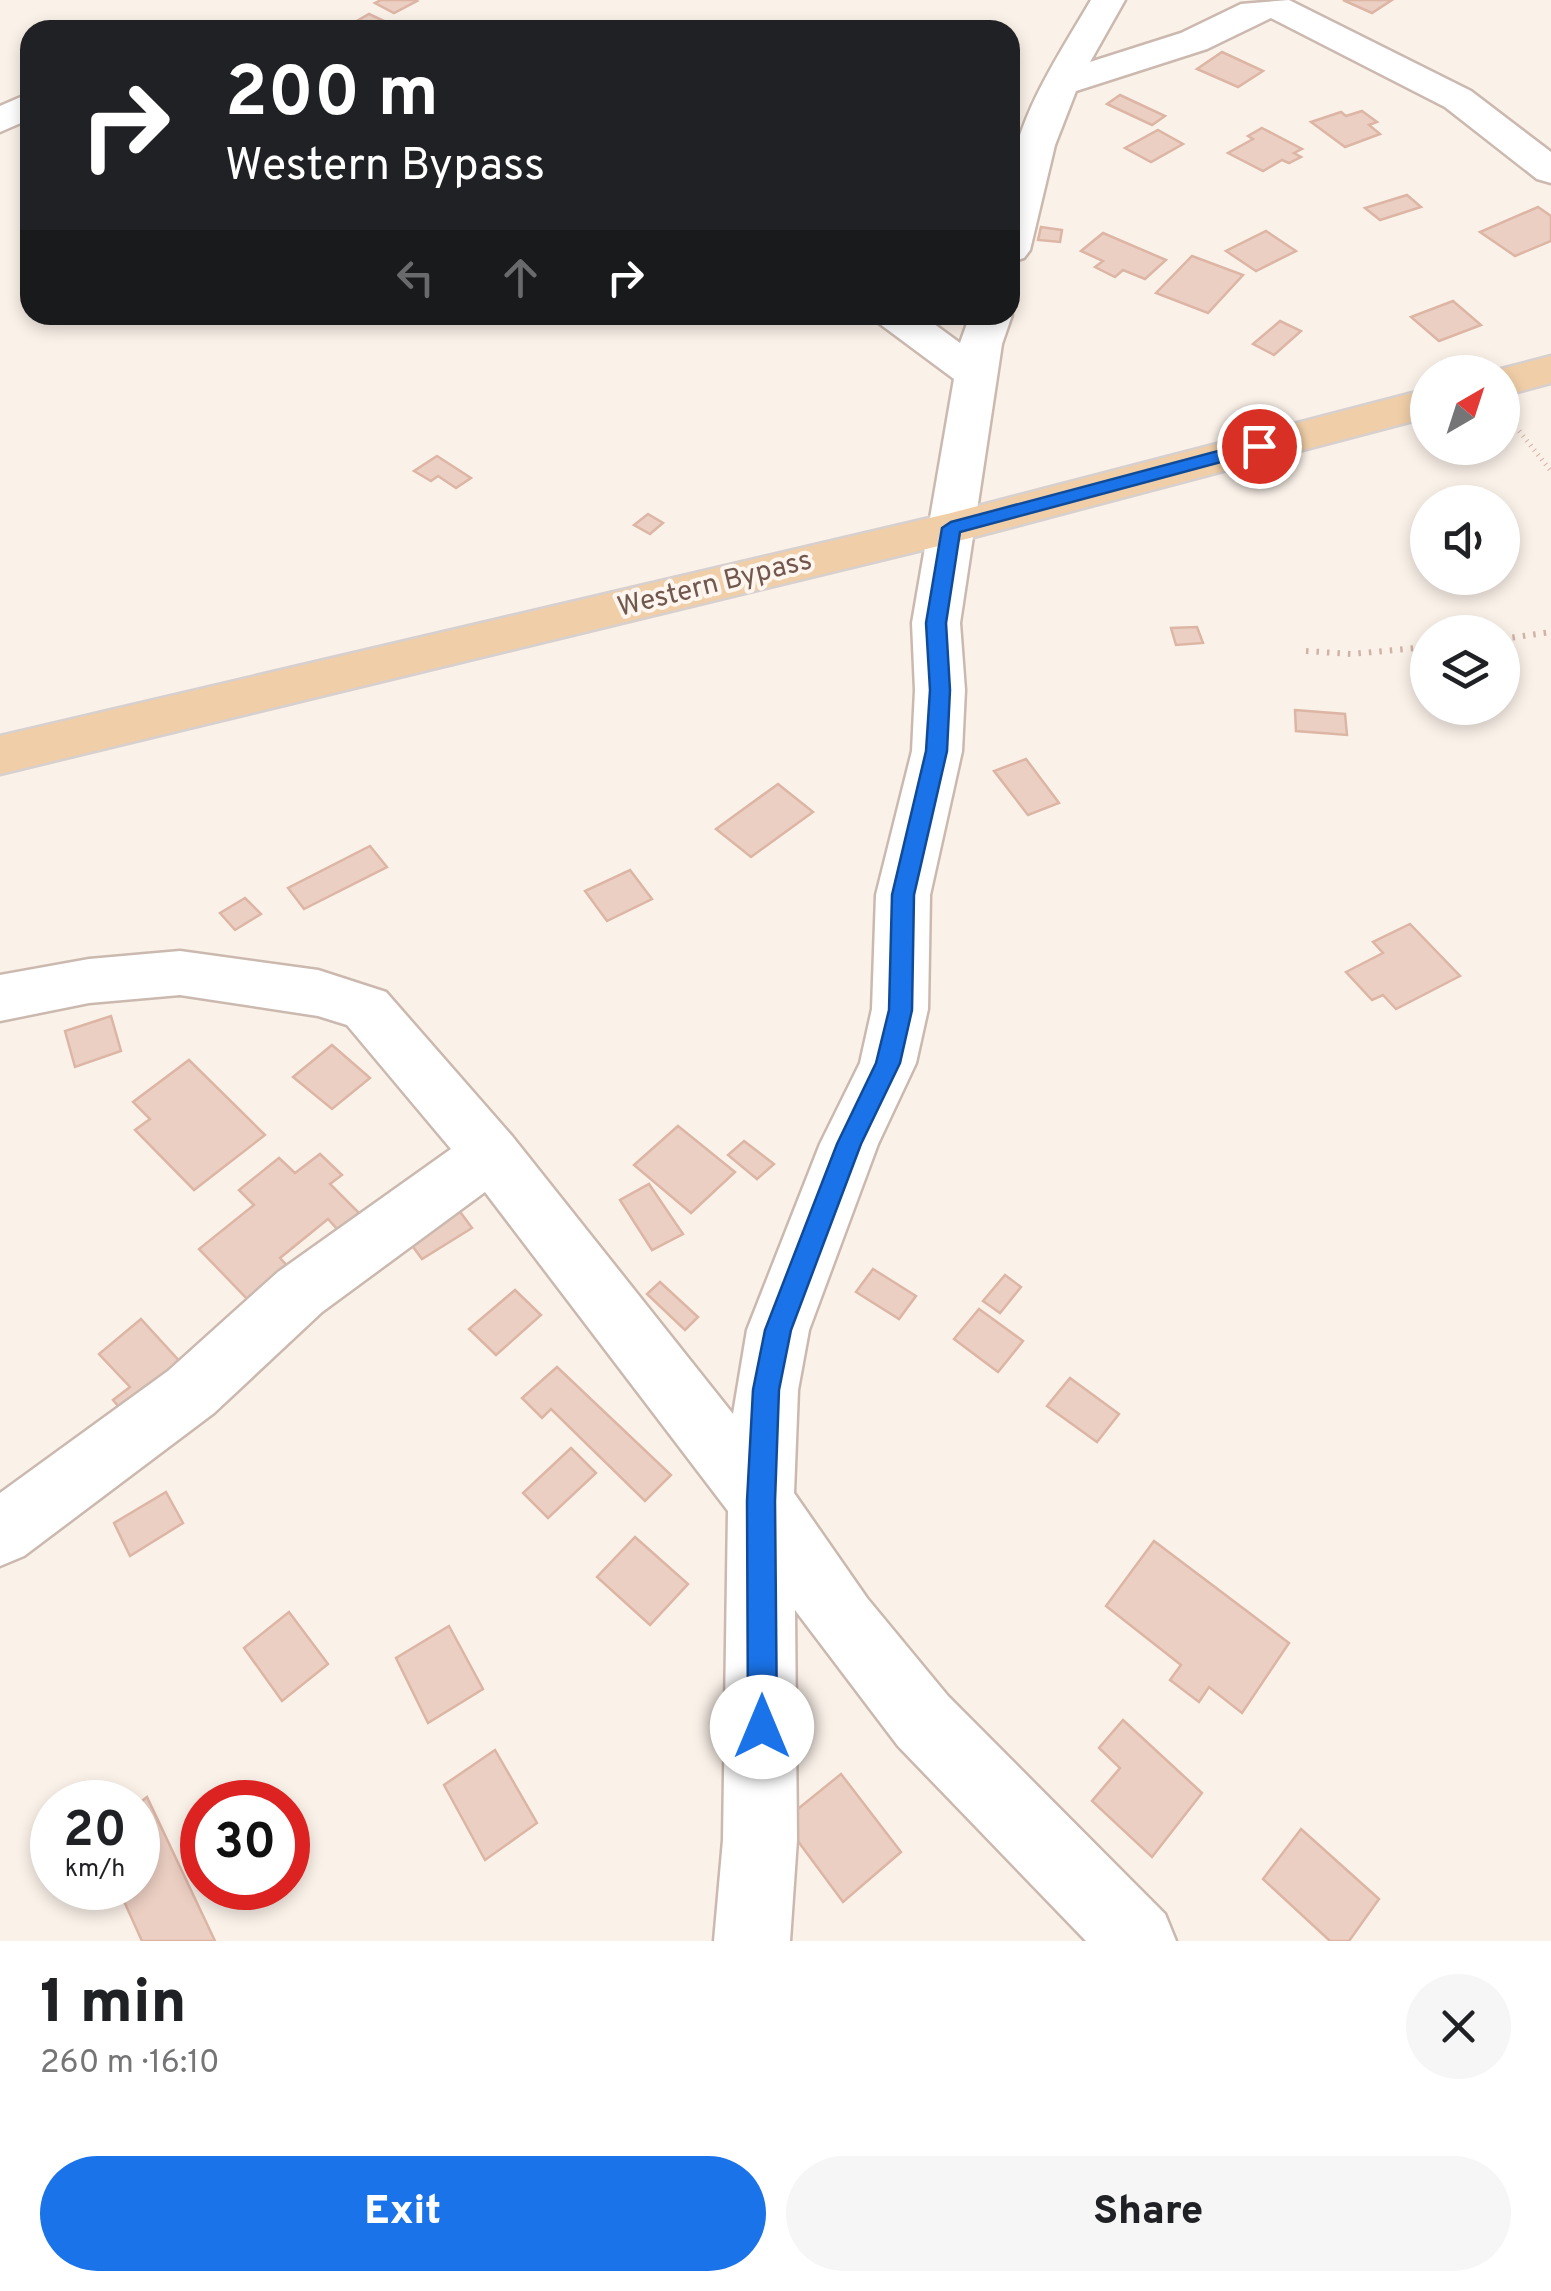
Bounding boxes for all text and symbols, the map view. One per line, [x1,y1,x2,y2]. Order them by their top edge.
text: 200 m [225,52,439,141]
icon: right [60,60,190,190]
text: Western Bypass [225,139,545,196]
icon: left [388,250,443,305]
icon: ahead [493,250,548,305]
icon: right [598,250,653,305]
north arrow [1410,355,1520,465]
map controls [1410,355,1520,725]
pin [1217,404,1302,489]
icon: arrive [1232,419,1287,474]
button: sound [1410,485,1520,595]
street label: Western Bypass [614,543,816,627]
button: layers [1410,615,1520,725]
position arrow [710,1675,814,1779]
speed limit sign: 30 [180,1780,310,1910]
text: 20 [63,1801,127,1864]
text: km/h [65,1854,125,1886]
text: 1 min [40,1968,187,2044]
button: close [1406,1974,1511,2079]
text: 260 m · 16:10 [40,2044,220,2084]
button: Exit [40,2156,766,2271]
button: Share [786,2156,1511,2271]

